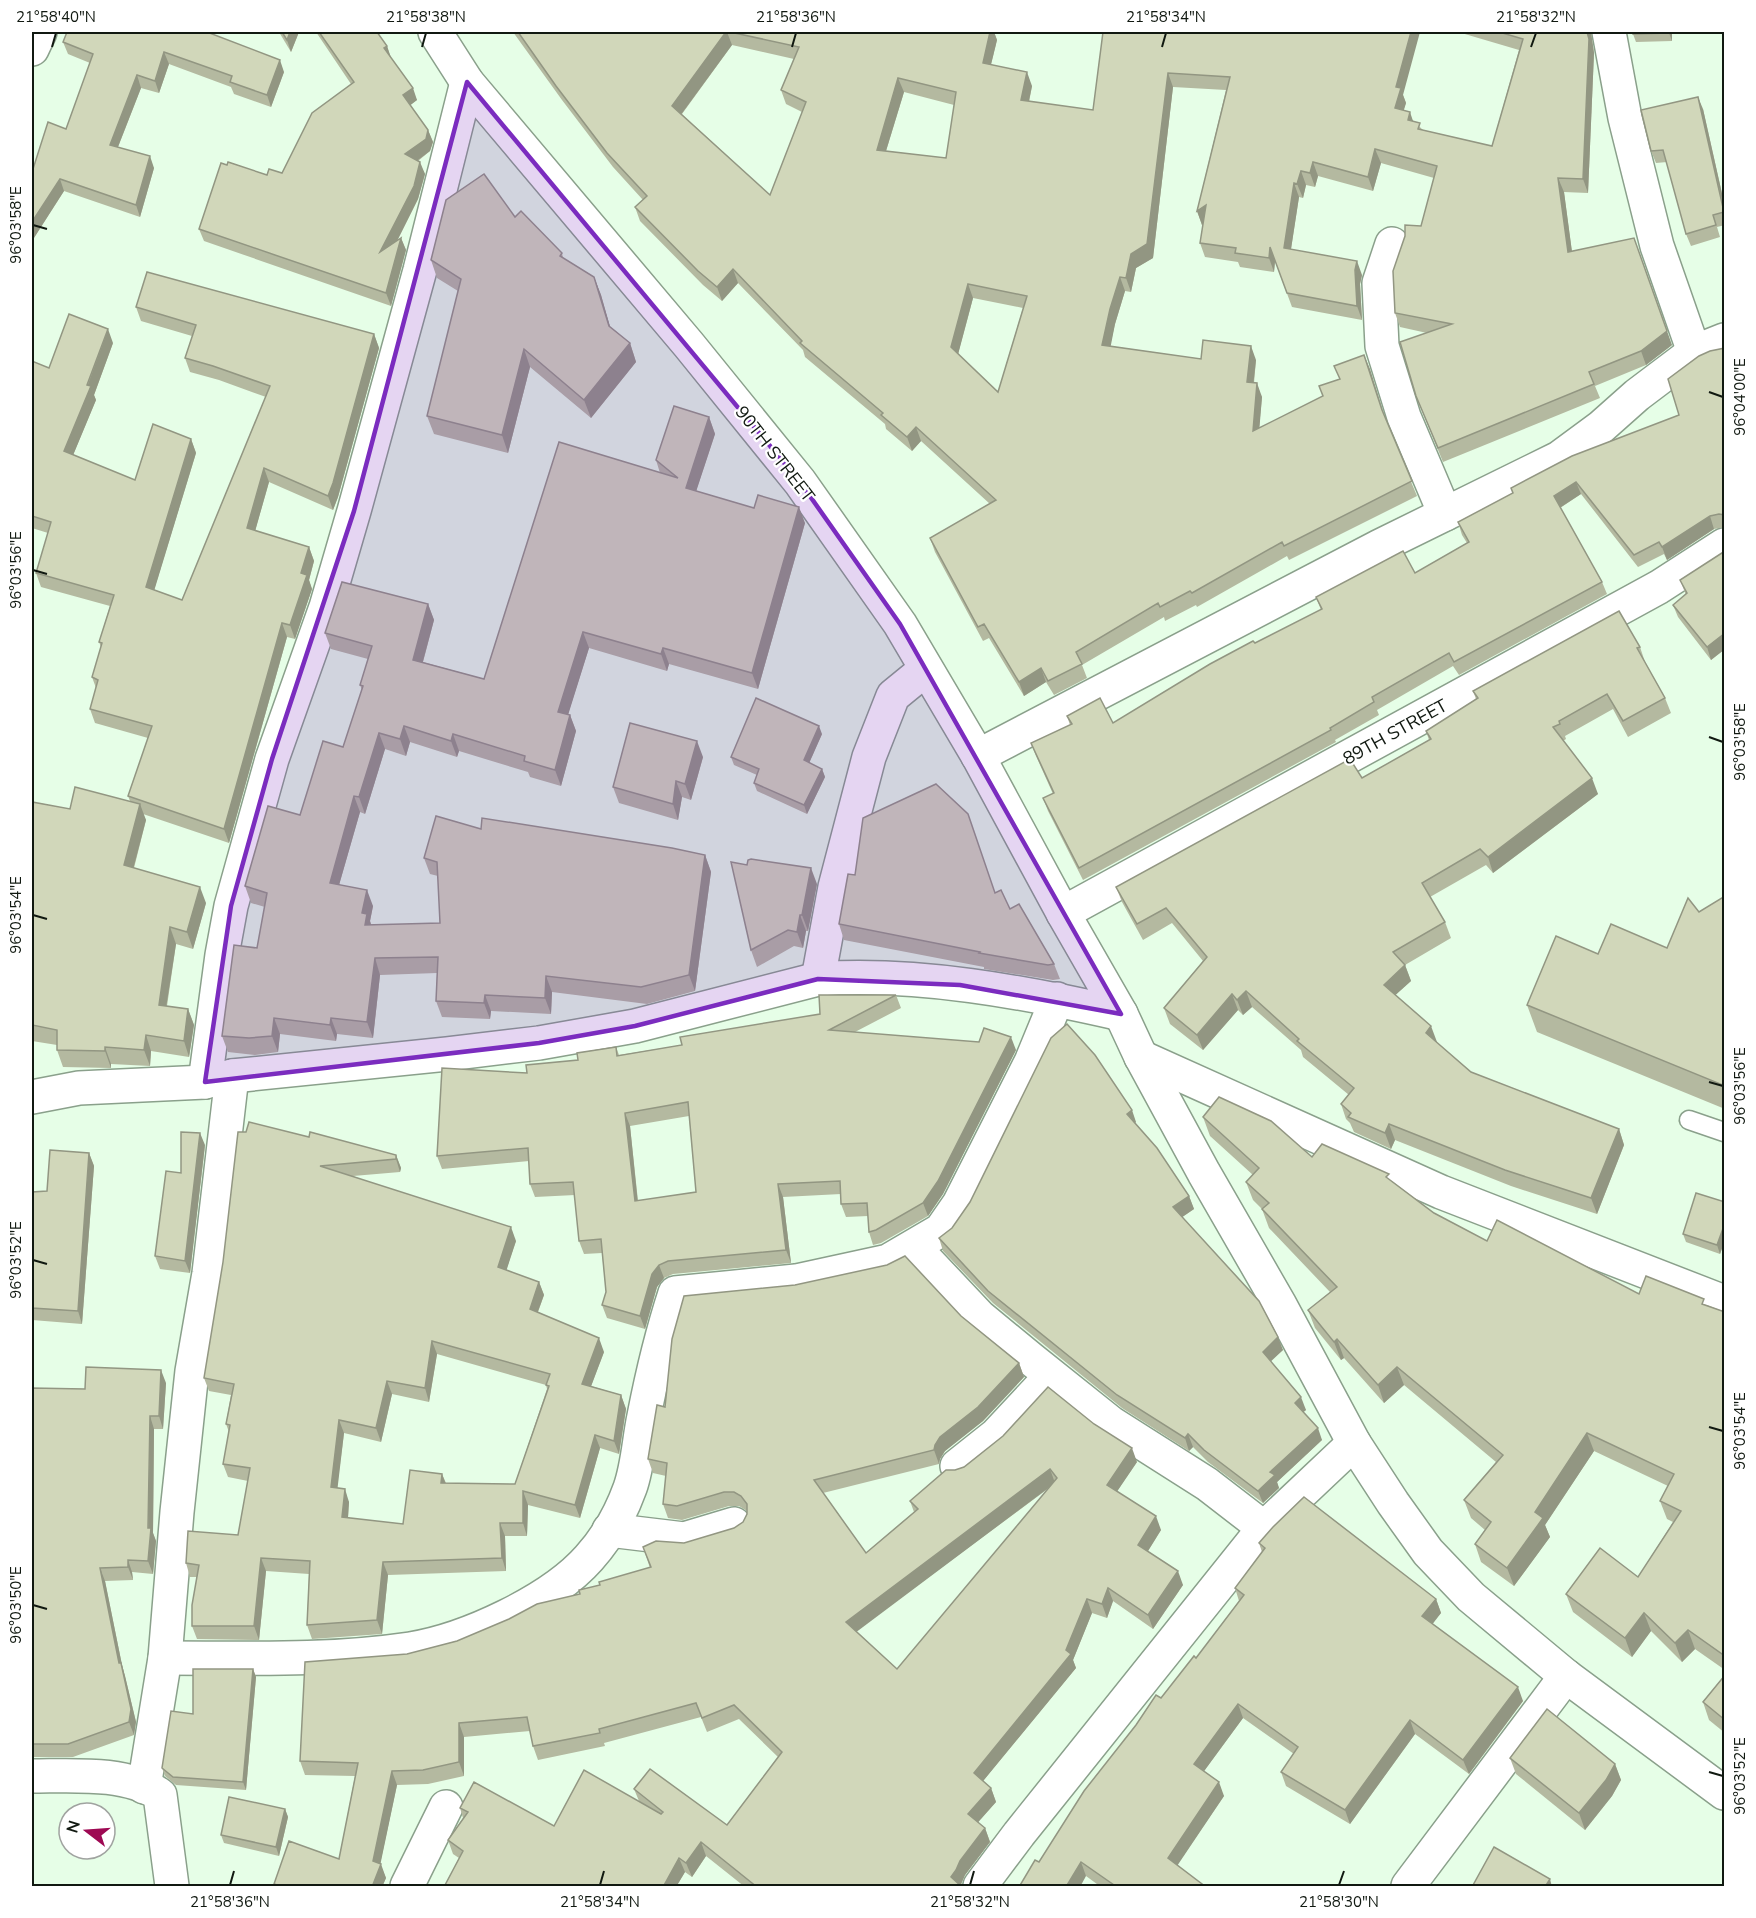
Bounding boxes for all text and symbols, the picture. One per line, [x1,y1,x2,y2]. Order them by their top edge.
text: 21°58'40"N [16,7,96,27]
text: 21°58'38"N [386,7,466,27]
text: 21°58'36"N [756,7,836,27]
text: 21°58'34"N [1126,7,1206,27]
text: 21°58'32"N [1496,7,1576,27]
text: 96°03'58"E [6,186,26,264]
text: 96°04'00"E [1730,358,1750,436]
street label: 90TH STREET [730,401,820,507]
text: 96°03'56"E [6,531,26,609]
street label: 89TH STREET [1338,693,1452,771]
text: 96°03'58"E [1730,703,1750,781]
text: 96°03'54"E [6,876,26,954]
text: 96°03'56"E [1730,1047,1750,1125]
text: 96°03'52"E [6,1221,26,1299]
text: 96°03'54"E [1730,1392,1750,1470]
text: 96°03'50"E [6,1566,26,1644]
text: 96°03'52"E [1730,1737,1750,1815]
north arrow [57,1801,117,1861]
text: N [61,1818,86,1836]
text: 21°58'36"N [190,1892,270,1912]
text: 21°58'34"N [560,1892,640,1912]
text: 21°58'32"N [930,1892,1010,1912]
text: 21°58'30"N [1299,1892,1379,1912]

